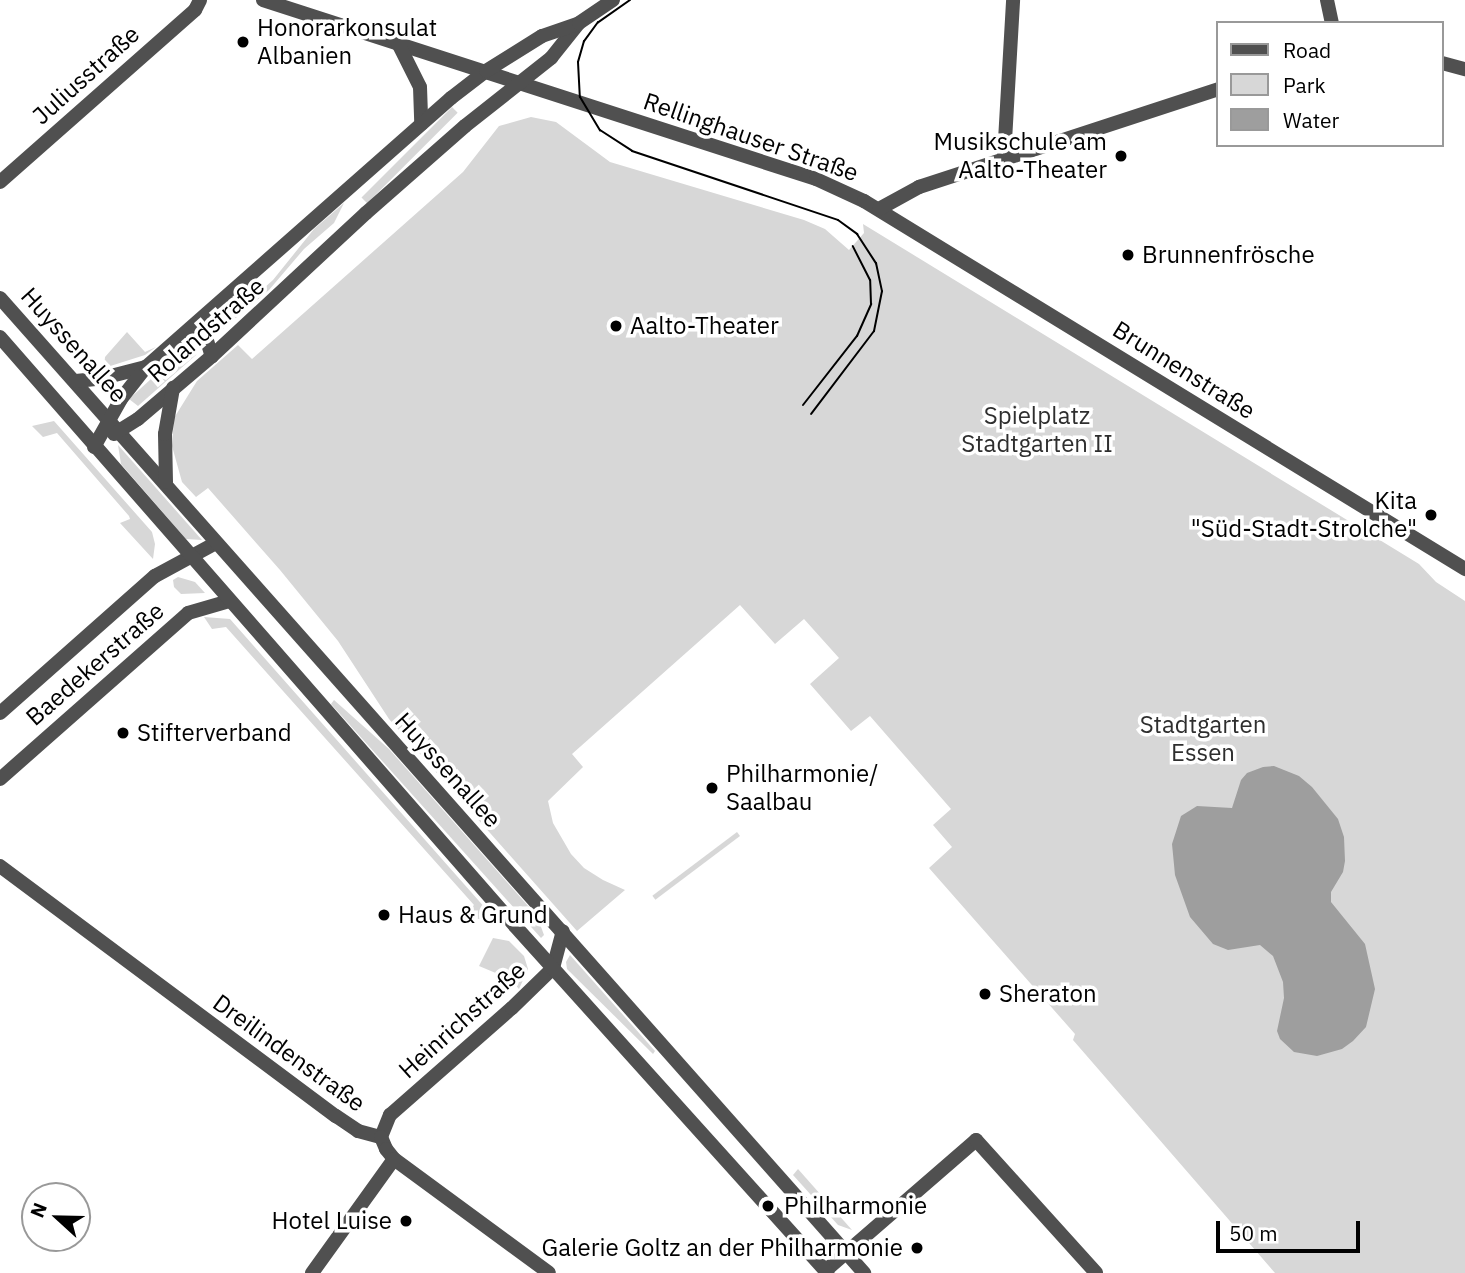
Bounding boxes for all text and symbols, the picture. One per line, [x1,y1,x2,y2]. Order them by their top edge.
place label: Honorarkonsulat Albanien [257,14,437,70]
street label: Juliusstraße [27,20,145,130]
legend [1216,21,1444,147]
marker: Honorarkonsulat Albanien [235,34,251,50]
text: Road [1283,36,1331,64]
text: Park [1283,71,1326,99]
street label: Rellinghauser Straße [640,87,862,187]
text: Water [1283,106,1339,134]
place label: Musikschule am Aalto-Theater [934,128,1107,184]
marker: Musikschule am Aalto-Theater [1113,148,1129,164]
place label: Brunnenfrösche [1142,241,1315,269]
marker: Brunnenfrösche [1120,247,1136,263]
street label: Rolandstraße [142,271,270,389]
street label: Huyssenallee [15,282,133,408]
place label: Aalto-Theater [630,312,779,340]
street label: Brunnenstraße [1108,315,1260,425]
marker: Aalto-Theater [608,318,624,334]
park label: Spielplatz Stadtgarten II [961,402,1113,458]
place label: Kita "Süd-Stadt-Strolche" [1191,487,1417,543]
marker: Kita "Süd-Stadt-Strolche" [1423,507,1439,523]
street label: Baedekerstraße [20,596,170,732]
street label: Huyssenallee [389,707,507,833]
park label: Stadtgarten Essen [1140,711,1266,767]
place label: Stifterverband [137,719,292,747]
marker: Stifterverband [115,725,131,741]
place label: Philharmonie/ Saalbau [726,760,878,816]
marker: Philharmonie/ Saalbau [704,780,720,796]
place label: Haus & Grund [398,901,548,929]
marker: Haus & Grund [376,907,392,923]
street label: Heinrichstraße [393,956,531,1084]
place label: Sheraton [999,980,1097,1008]
marker: Sheraton [977,986,993,1002]
street label: Dreilindenstraße [207,988,371,1118]
north arrow [21,1182,91,1252]
place label: Philharmonie [784,1192,927,1220]
marker: Philharmonie [758,1196,778,1216]
text: N [25,1199,52,1221]
scale bar [1220,1206,1364,1250]
place label: Hotel Luise [272,1207,392,1235]
marker: Hotel Luise [398,1213,414,1229]
text: 50 m [1229,1219,1278,1247]
place label: Galerie Goltz an der Philharmonie [542,1234,903,1262]
marker: Galerie Goltz an der Philharmonie [909,1240,925,1256]

